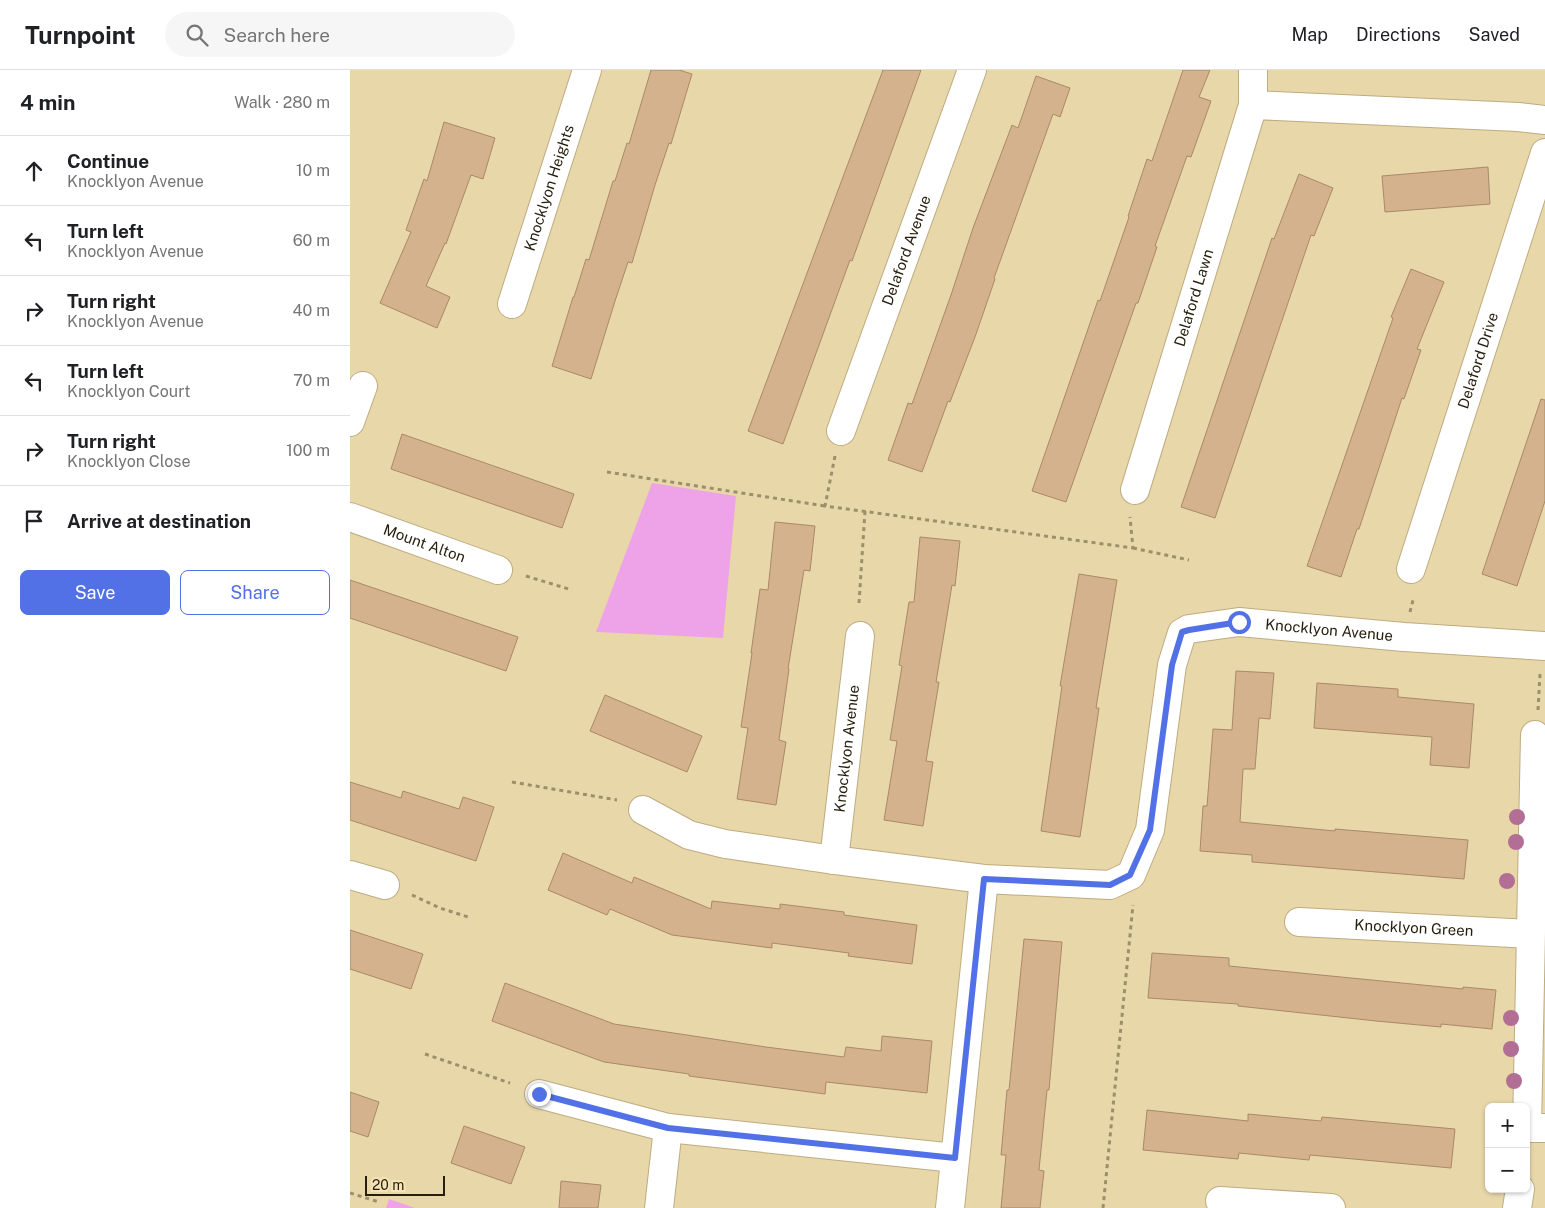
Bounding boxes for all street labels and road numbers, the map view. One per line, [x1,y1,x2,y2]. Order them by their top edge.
street label: Knocklyon Heights [521,122,577,253]
street label: Delaford Avenue [878,193,934,308]
street label: Delaford Lawn [1171,247,1216,348]
street label: Delaford Drive [1454,310,1501,411]
street label: Mount Alton [381,521,468,566]
street label: Knocklyon Avenue [1264,615,1394,644]
street label: Knocklyon Avenue [831,684,862,813]
street label: Knocklyon Green [1354,916,1474,939]

